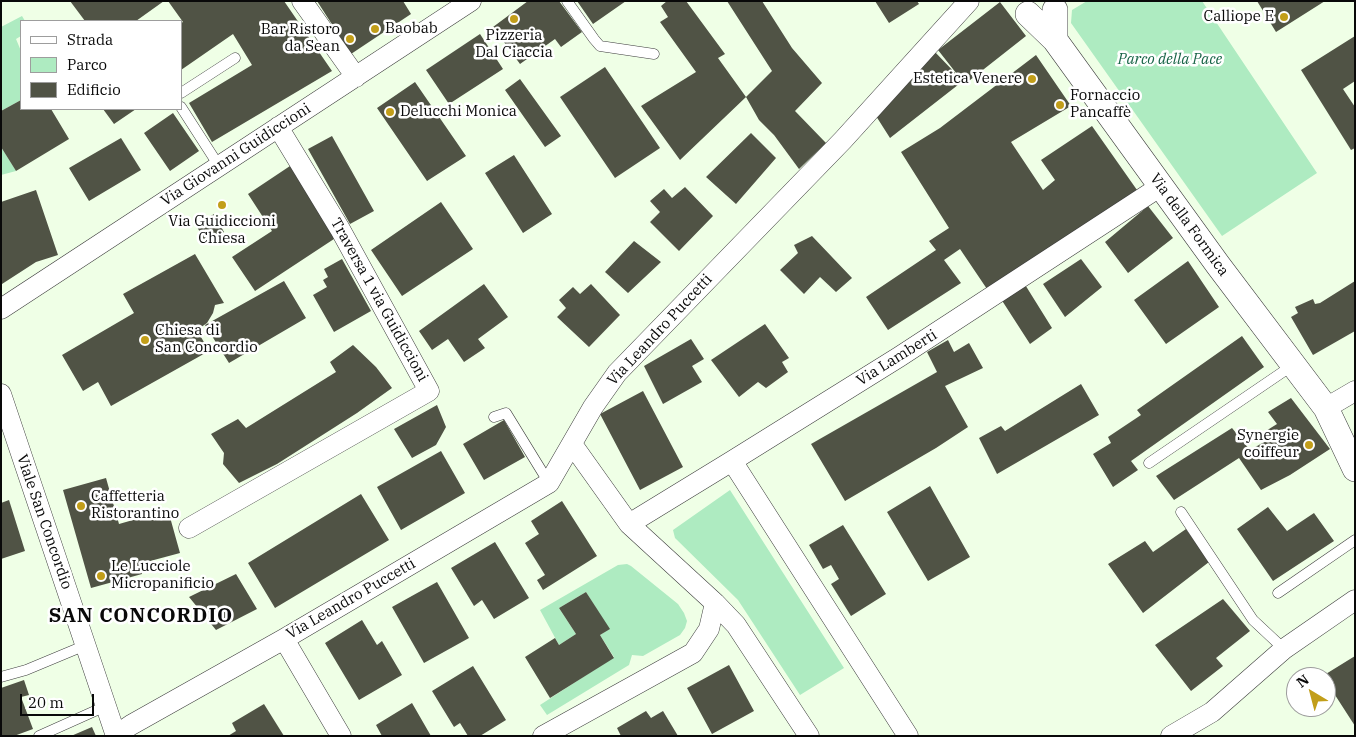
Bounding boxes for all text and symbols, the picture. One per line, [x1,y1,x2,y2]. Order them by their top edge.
place label: Calliope E [1204,8,1274,26]
marker: Calliope E [1278,11,1290,23]
marker: Pizzeria Dal Ciaccia [508,13,520,25]
legend [20,20,182,110]
place label: Baobab [385,20,438,38]
place label: Bar Ristoro da Sean [261,21,340,56]
marker: Baobab [369,23,381,35]
place label: Pizzeria Dal Ciaccia [475,27,553,62]
text: Strada [67,30,113,49]
marker: Bar Ristoro da Sean [344,33,356,45]
park label: Parco della Pace [1118,51,1222,69]
text: Parco [67,55,107,74]
place label: Estetica Venere [913,70,1022,88]
marker: Estetica Venere [1026,73,1038,85]
text: Edificio [67,80,121,99]
place label: Fornaccio Pancaffè [1070,87,1140,122]
marker: Fornaccio Pancaffè [1054,99,1066,111]
street label: Via Giovanni Guidiccioni [158,100,314,210]
place label: Delucchi Monica [400,103,517,121]
marker: Delucchi Monica [384,106,396,118]
street label: Via della Formica [1146,170,1232,280]
marker: Via Guidiccioni Chiesa [216,199,228,211]
place label: Via Guidiccioni Chiesa [168,213,276,248]
street label: Traversa 1 via Guidiccioni [326,215,432,385]
street label: Via Leandro Puccetti [604,271,716,389]
place label: Chiesa di San Concordio [155,322,258,357]
street label: Via Lamberti [853,326,941,390]
marker: Chiesa di San Concordio [139,334,151,346]
place label: Synergie coiffeur [1237,427,1299,462]
marker: Synergie coiffeur [1303,439,1315,451]
street label: Viale San Concordio [12,452,76,592]
place label: Caffetteria Ristorantino [91,488,179,523]
marker: Caffetteria Ristorantino [75,500,87,512]
street label: Via Leandro Puccetti [283,555,419,643]
place label: Le Lucciole Micropanificio [111,558,214,593]
marker: Le Lucciole Micropanificio [95,570,107,582]
district label: SAN CONCORDIO [47,604,235,628]
north arrow [1286,667,1336,717]
text: N [1293,670,1312,691]
scale bar [22,684,96,716]
text: 20 m [28,693,64,712]

